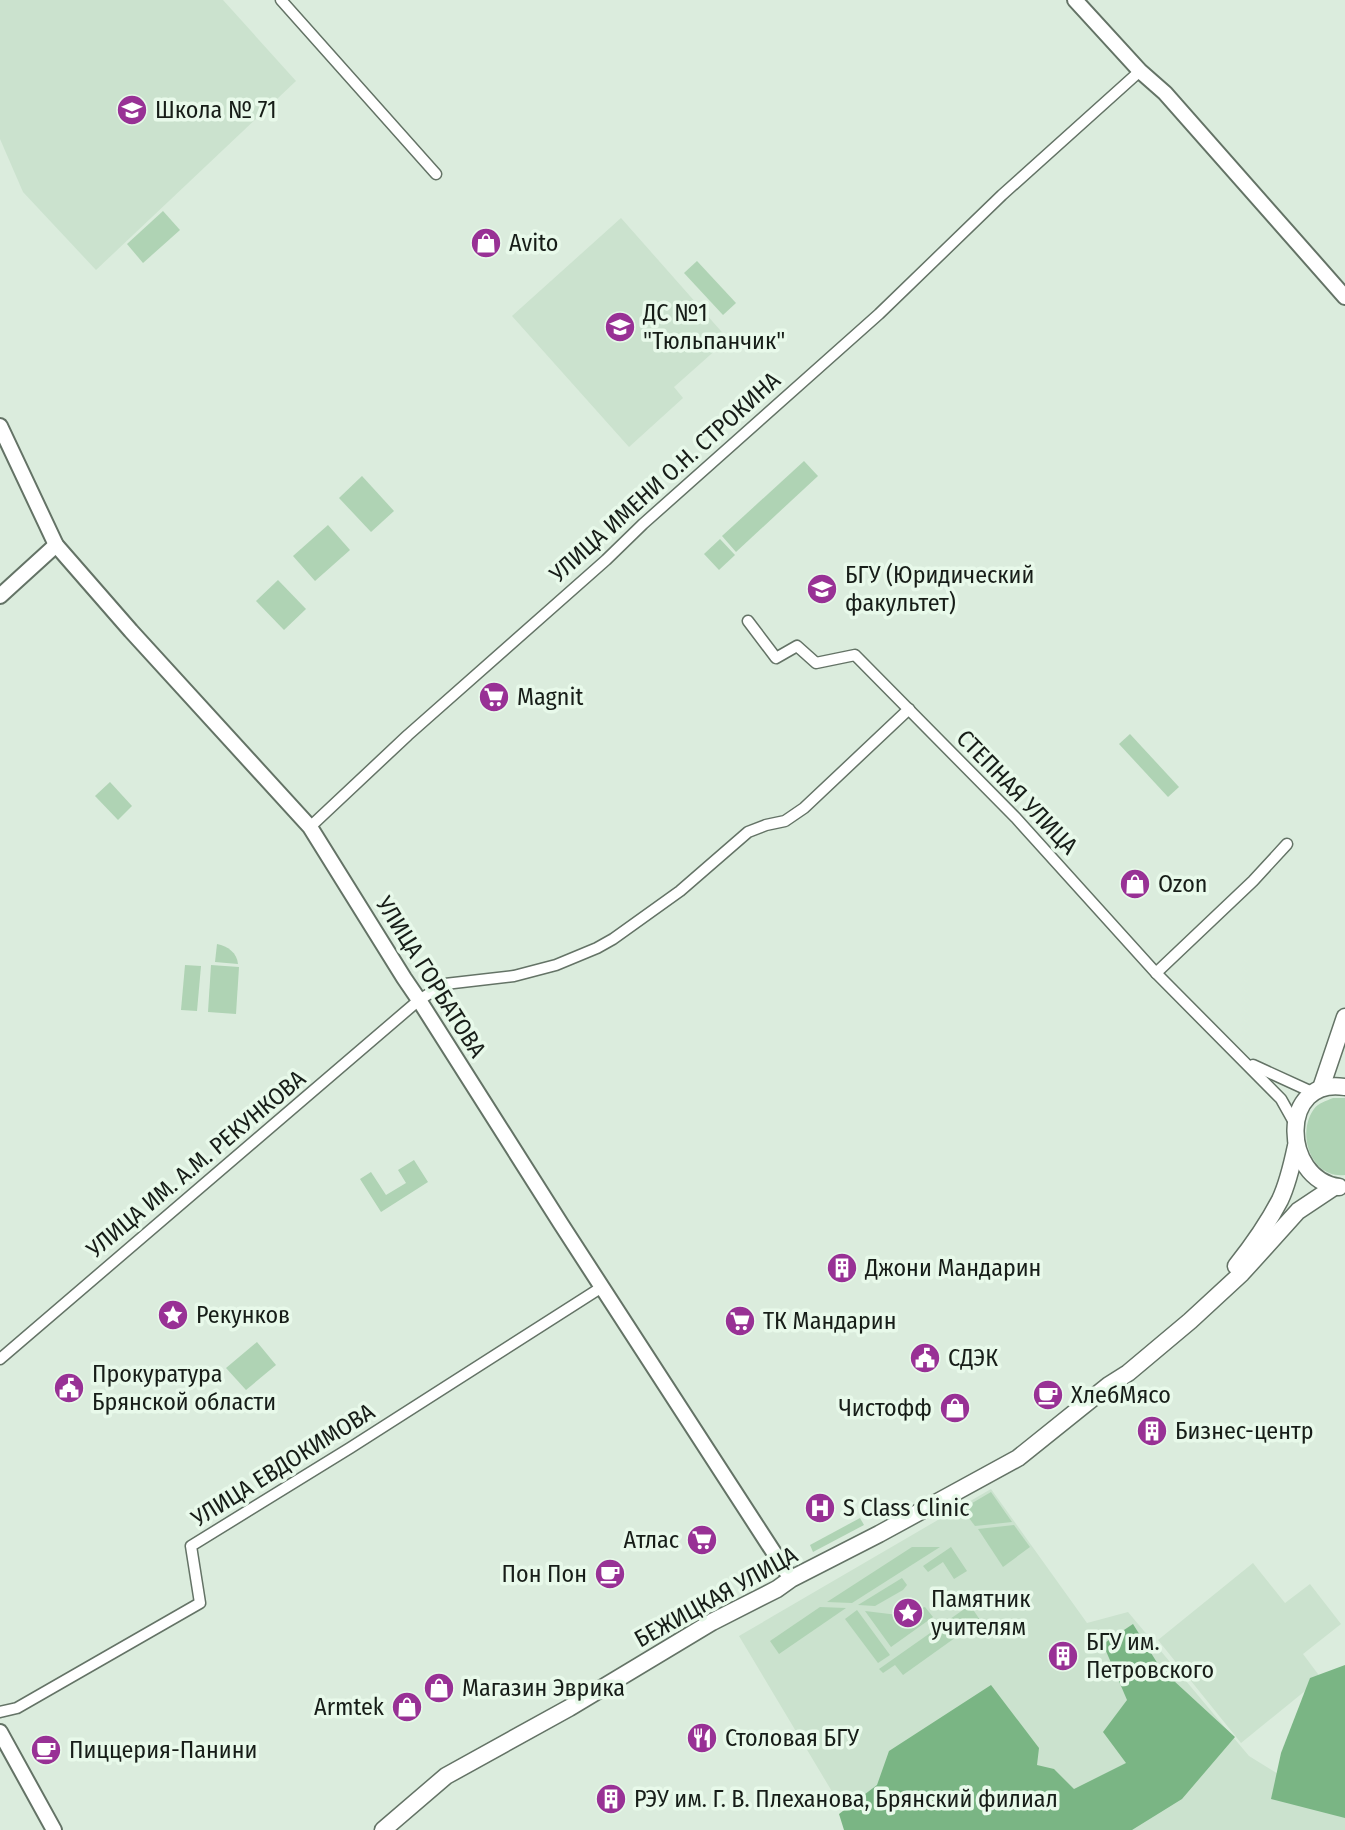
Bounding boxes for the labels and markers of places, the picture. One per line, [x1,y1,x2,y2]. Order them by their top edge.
school or university icon: Школа № 71 [115,93,149,127]
place label: Школа № 71 [155,96,277,124]
shop icon: Avito [469,226,503,260]
place label: Avito [509,229,558,257]
place label: ДС №1 "Тюльпанчик" [642,299,785,355]
school or university icon: ДС №1 "Тюльпанчик" [603,310,637,344]
place label: БГУ (Юридический факультет) [845,561,1034,617]
school or university icon: БГУ (Юридический факультет) [805,572,839,606]
supermarket icon: Magnit [477,680,511,714]
place label: Magnit [517,683,584,711]
shop icon: Ozon [1118,867,1152,901]
place label: Ozon [1158,870,1207,898]
building icon: Джони Мандарин [825,1251,859,1285]
place label: Джони Мандарин [864,1254,1041,1282]
place icon: Рекунков [156,1298,190,1332]
place label: Рекунков [196,1301,290,1329]
supermarket icon: ТК Мандарин [723,1304,757,1338]
place label: ТК Мандарин [763,1307,897,1335]
public building icon: СДЭК [908,1341,942,1375]
place label: СДЭК [948,1344,998,1372]
place label: Прокуратура Брянской области [92,1360,276,1416]
public building icon: Прокуратура Брянской области [52,1371,86,1405]
cafe icon: ХлебМясо [1031,1378,1065,1412]
place label: ХлебМясо [1071,1381,1171,1409]
shop icon: Чистофф [938,1391,972,1425]
place label: Чистофф [839,1394,932,1422]
building icon: Бизнес-центр [1135,1414,1169,1448]
place label: Бизнес-центр [1175,1417,1314,1445]
hospital icon: S Class Clinic [803,1491,837,1525]
place label: S Class Clinic [843,1494,970,1522]
supermarket icon: Атлас [685,1523,719,1557]
place label: Атлас [624,1526,679,1554]
cafe icon: Пон Пон [593,1557,627,1591]
place label: Пон Пон [502,1560,587,1588]
place label: Памятник учителям [931,1585,1031,1641]
place icon: Памятник учителям [891,1596,925,1630]
place label: БГУ им. Петровского [1086,1628,1214,1684]
building icon: БГУ им. Петровского [1046,1639,1080,1673]
shop icon: Магазин Эврика [422,1671,456,1705]
place label: Магазин Эврика [462,1674,625,1702]
shop icon: Armtek [390,1690,424,1724]
place label: Armtek [314,1693,385,1721]
restaurant icon: Столовая БГУ [685,1721,719,1755]
place label: Столовая БГУ [725,1724,859,1752]
cafe icon: Пиццерия-Панини [29,1733,63,1767]
place label: Пиццерия-Панини [69,1736,257,1764]
building icon: РЭУ им. Г. В. Плеханова, Брянский филиал [594,1782,628,1816]
place label: РЭУ им. Г. В. Плеханова, Брянский филиал [634,1785,1058,1813]

